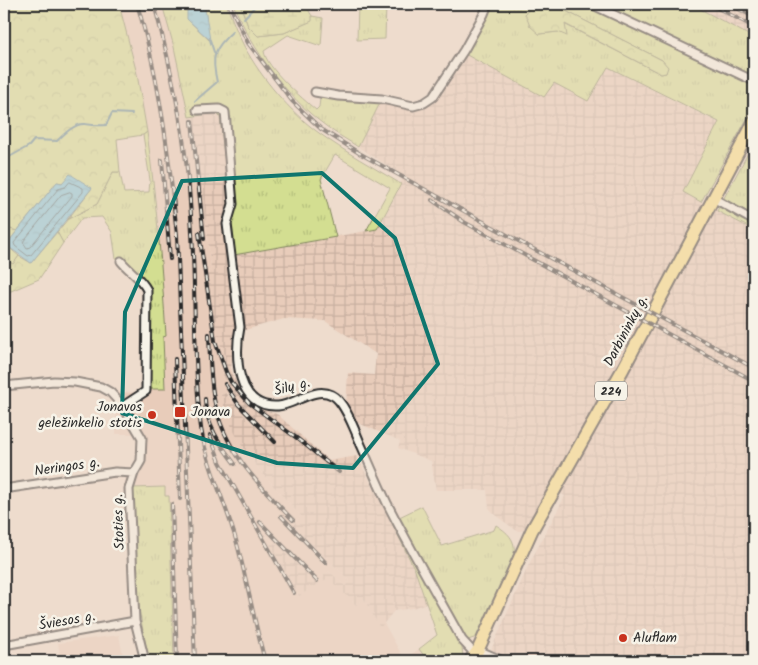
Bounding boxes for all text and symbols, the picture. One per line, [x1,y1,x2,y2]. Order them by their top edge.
street label: Darbininkų g. [598,291,654,371]
street label: Šilų g. [272,372,312,402]
road number: 224 [595,382,627,401]
place label: Jonavos geležinkelio stotis [37,396,142,434]
place label: Jonava [191,401,230,423]
marker: Jonava [173,405,187,419]
marker: Jonavos geležinkelio stotis [146,409,158,421]
street label: Neringos g. [33,452,101,482]
street label: Stoties g. [107,494,131,550]
street label: Šviesos g. [37,605,97,637]
place label: Aluflam [633,627,677,649]
marker: Aluflam [617,632,629,644]

